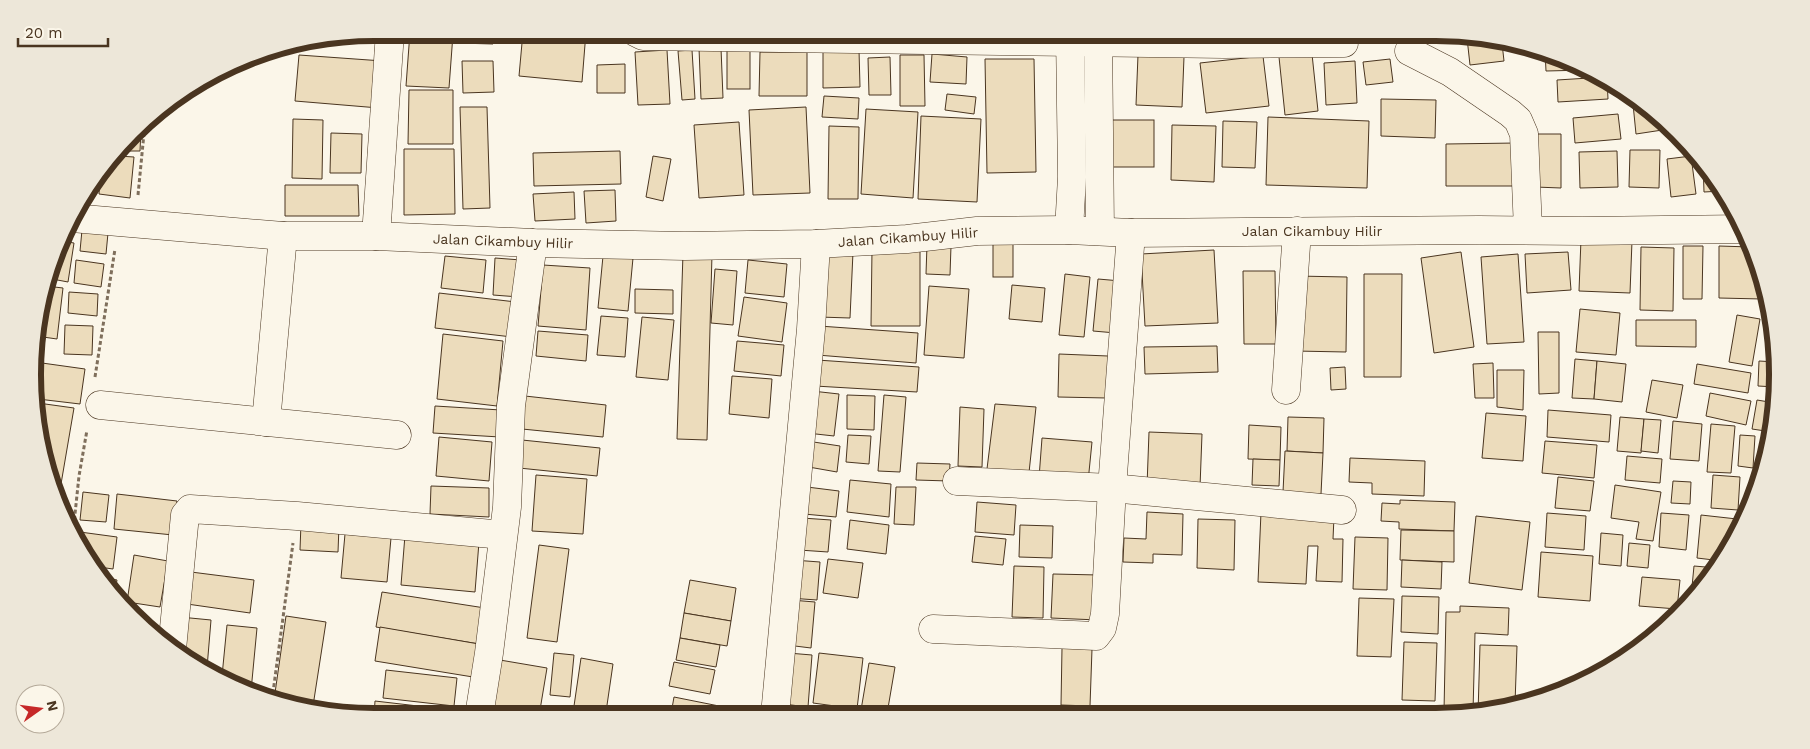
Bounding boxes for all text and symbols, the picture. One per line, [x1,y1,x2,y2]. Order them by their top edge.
scale bar [18,15,108,47]
text: 20 m [25,24,63,42]
street label: Jalan Cikambuy Hilir [1242,223,1382,239]
street label: Jalan Cikambuy Hilir [837,224,979,250]
street label: Jalan Cikambuy Hilir [433,231,574,251]
north arrow [15,684,65,734]
text: N [44,699,62,713]

